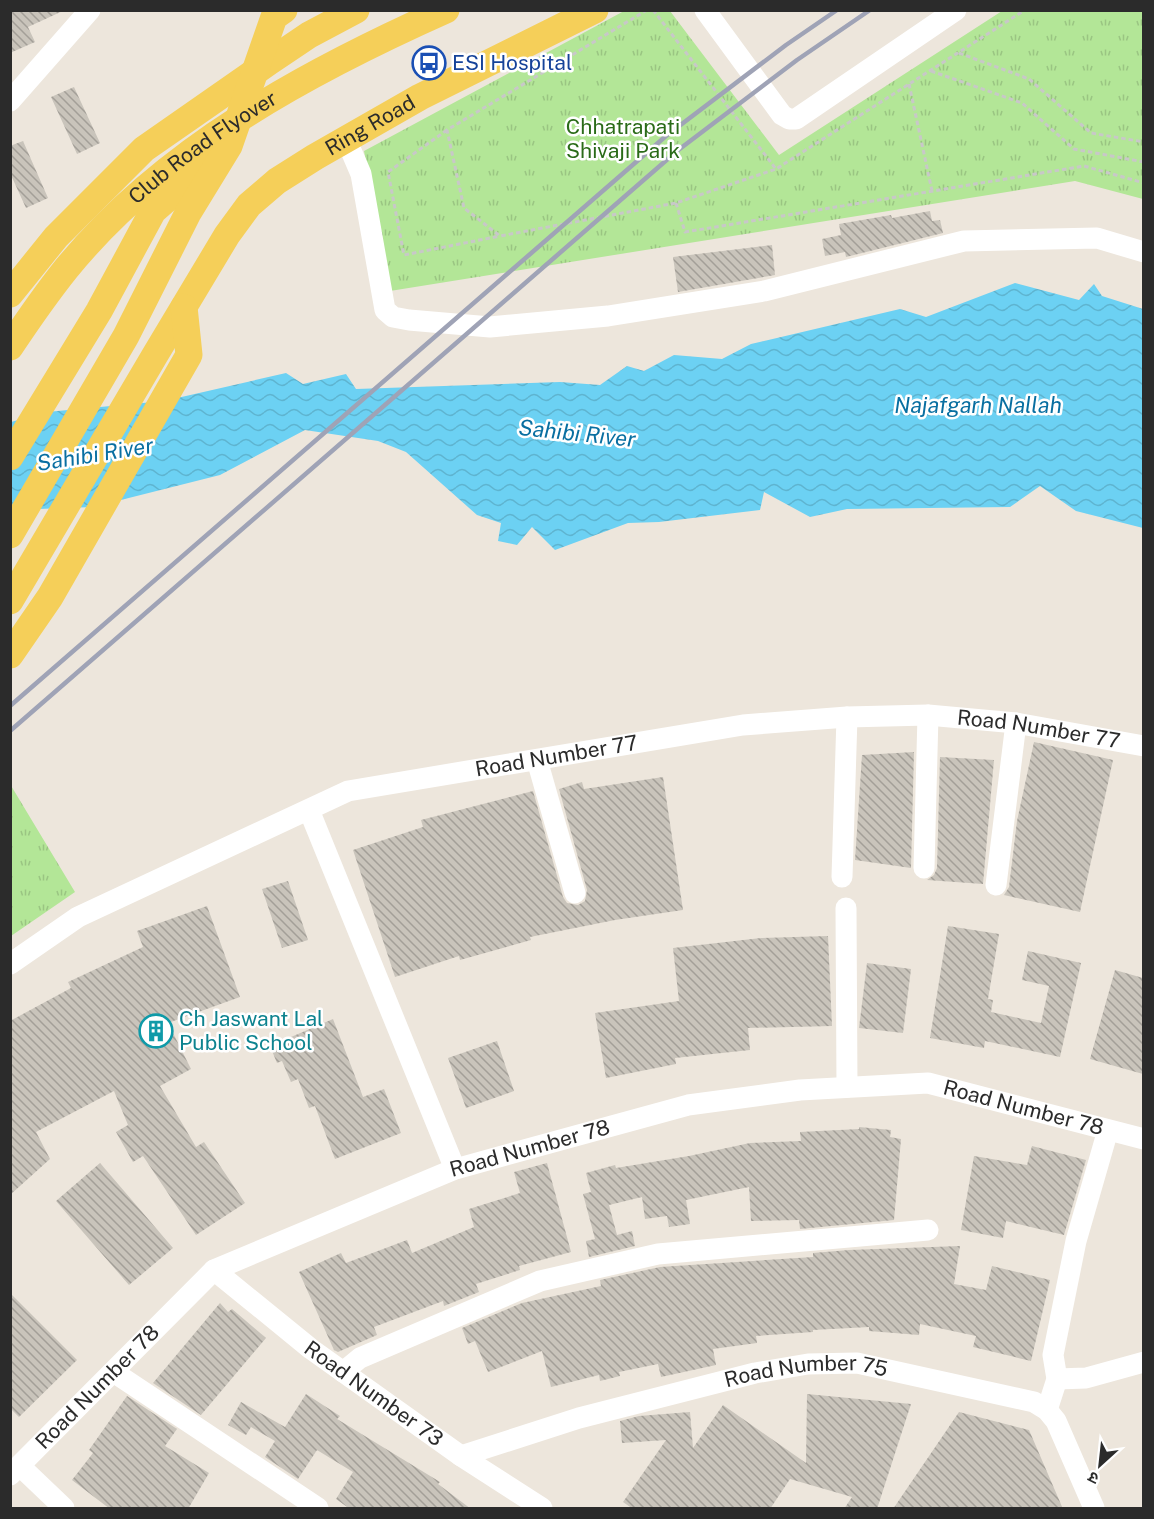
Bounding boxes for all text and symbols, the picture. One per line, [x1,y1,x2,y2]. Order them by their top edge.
bus stop icon: ESI Hospital [411,45,447,81]
place label: ESI Hospital [452,50,572,75]
street label: Club Road Flyover [123,85,281,209]
street label: Ring Road [320,90,419,161]
park label: Chhatrapati Shivaji Park [566,114,680,163]
water label: Najafgarh Nallah [894,392,1062,418]
water label: Sahibi River [517,414,638,452]
water label: Sahibi River [35,432,156,476]
street label: Road Number 77 [956,705,1122,753]
street label: Road Number 77 [473,730,640,782]
place label: Ch Jaswant Lal Public School [179,1006,323,1055]
building icon: Ch Jaswant Lal Public School [138,1013,174,1049]
street label: Road Number 78 [941,1074,1107,1140]
street label: Road Number 78 [447,1114,612,1182]
street label: Road Number 78 [30,1320,164,1454]
street label: Road Number 73 [300,1335,448,1451]
street label: Road Number 75 [722,1350,890,1392]
north arrow [1070,1435,1130,1495]
text: उ [1084,1467,1102,1489]

